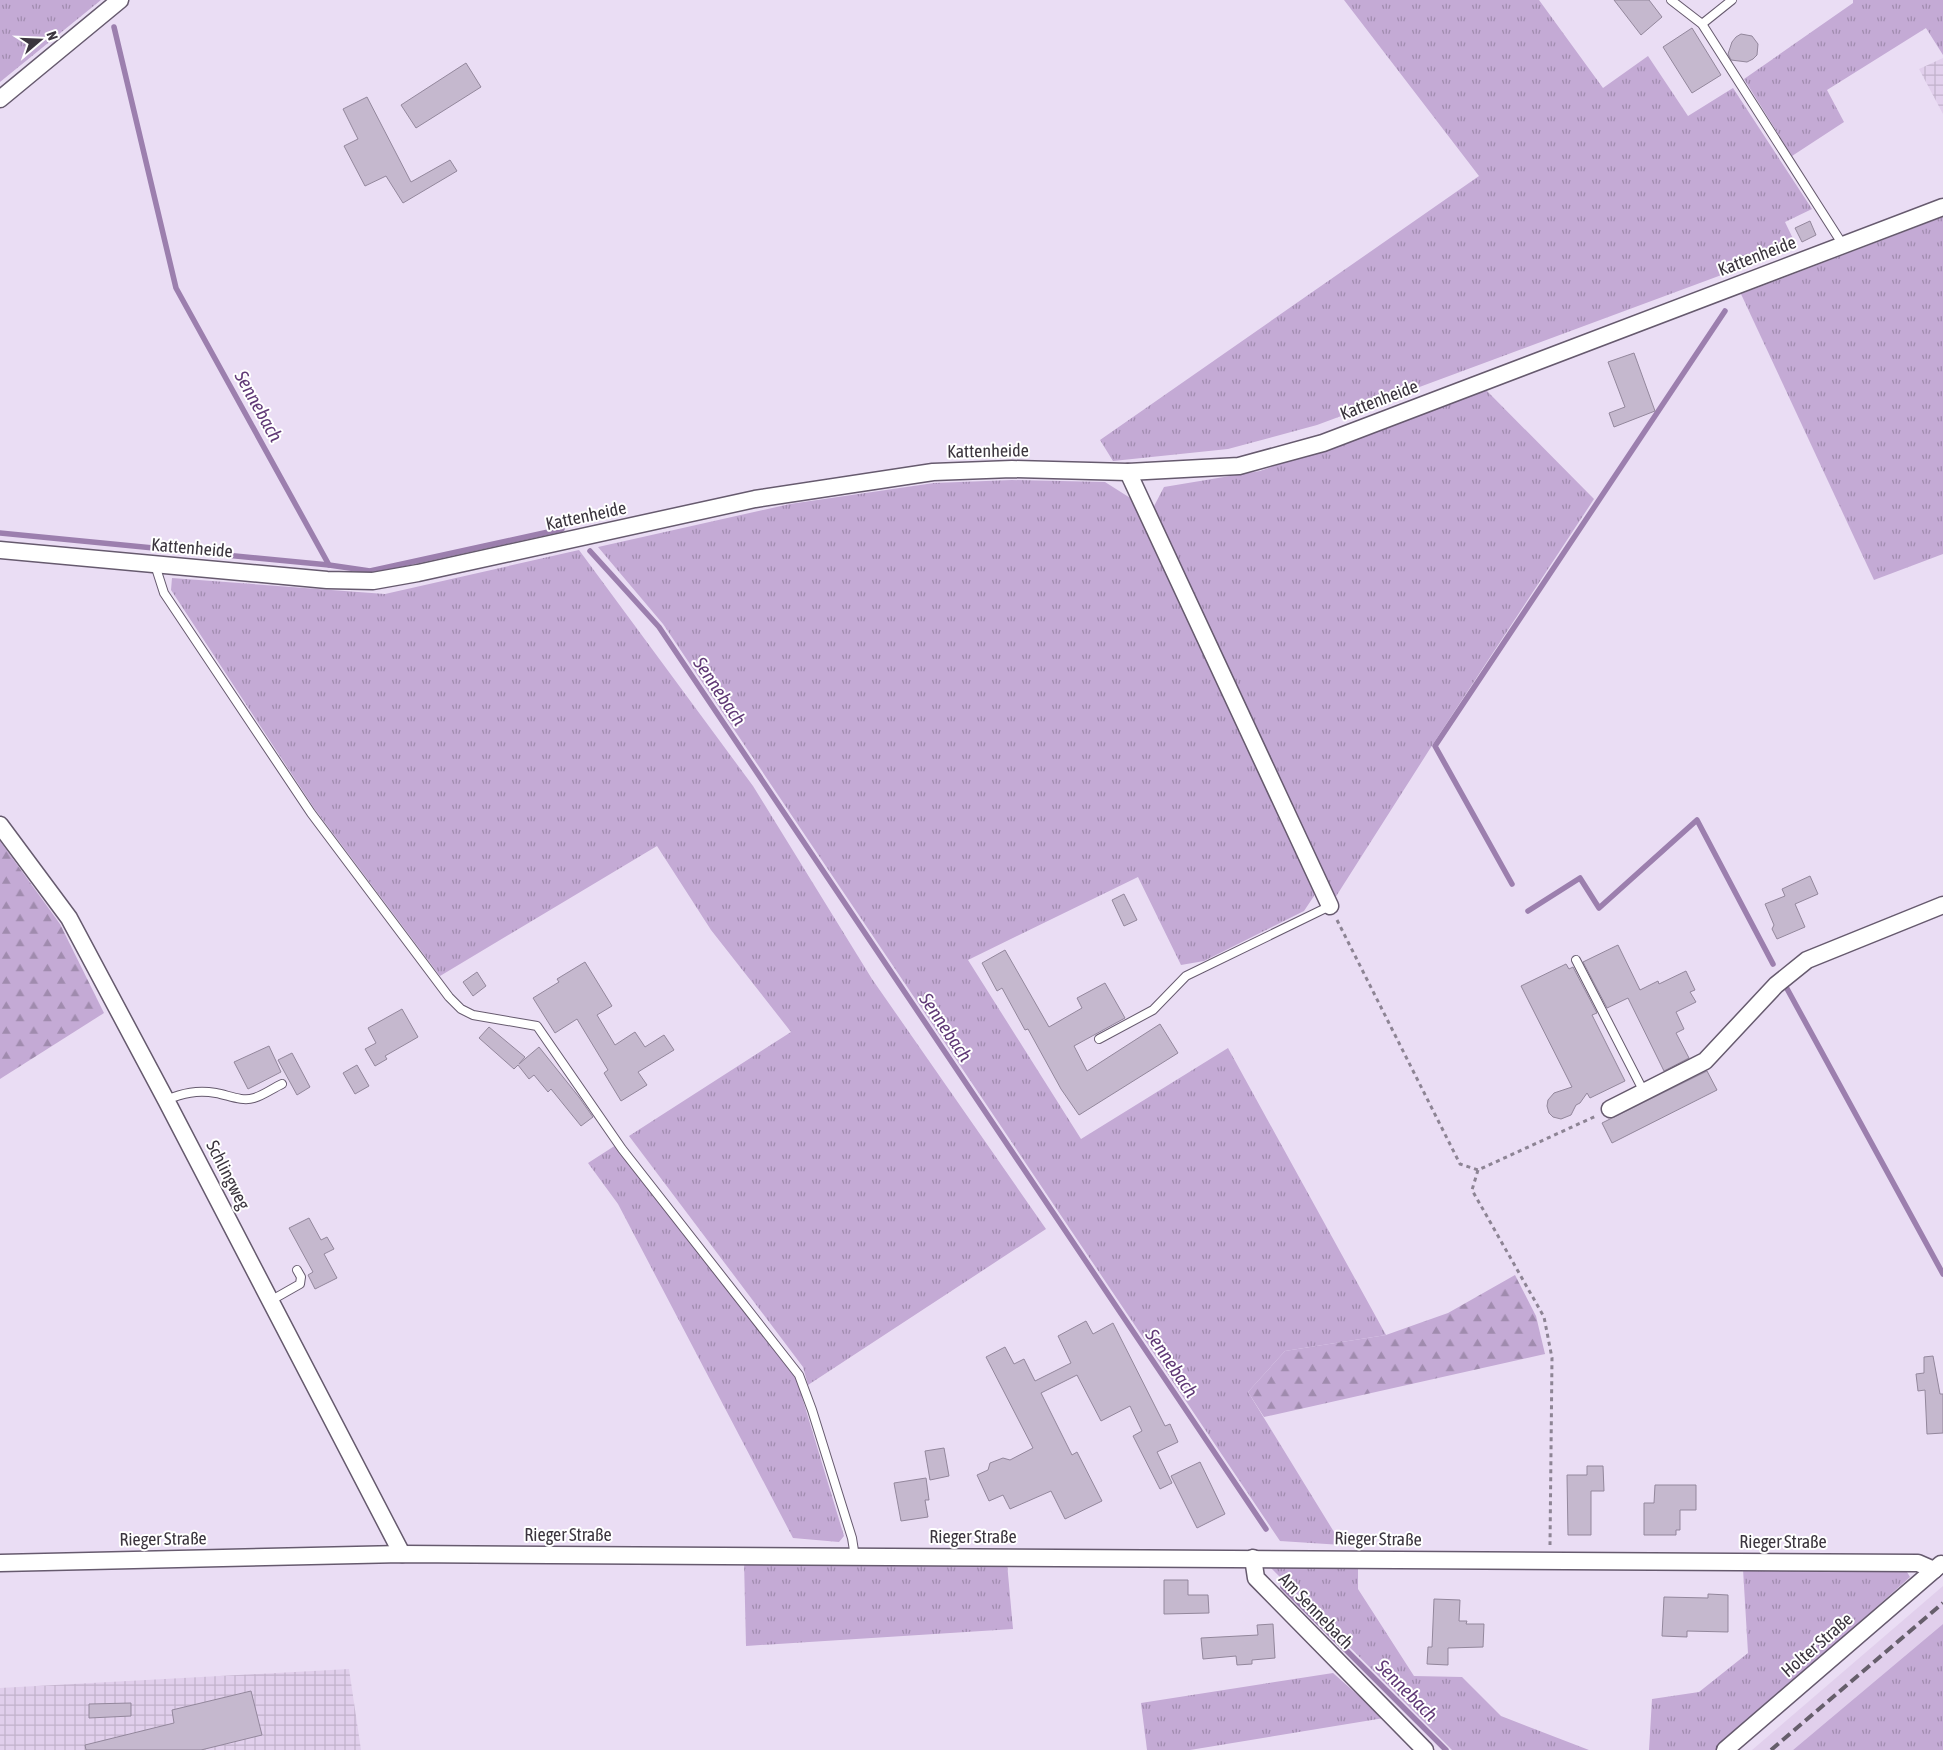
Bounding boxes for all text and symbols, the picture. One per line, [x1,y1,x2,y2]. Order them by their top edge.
north arrow [15,15,65,65]
text: N [43,29,61,42]
street label: Kattenheide [1715,231,1799,280]
water label: Sennebach [230,366,287,445]
street label: Kattenheide [1337,375,1421,424]
street label: Kattenheide [947,439,1029,462]
street label: Kattenheide [544,497,628,534]
street label: Kattenheide [150,533,234,562]
water label: Sennebach [689,652,751,729]
water label: Sennebach [915,988,977,1065]
street label: Schlingweg [202,1137,255,1213]
water label: Sennebach [1141,1324,1203,1401]
street label: Rieger Straße [524,1524,612,1545]
street label: Rieger Straße [929,1526,1017,1547]
street label: Rieger Straße [119,1527,207,1550]
street label: Rieger Straße [1334,1527,1422,1550]
street label: Rieger Straße [1739,1531,1827,1552]
street label: Am Sennebach [1275,1568,1358,1653]
street label: Holter Straße [1777,1608,1857,1681]
water label: Sennebach [1371,1654,1442,1725]

